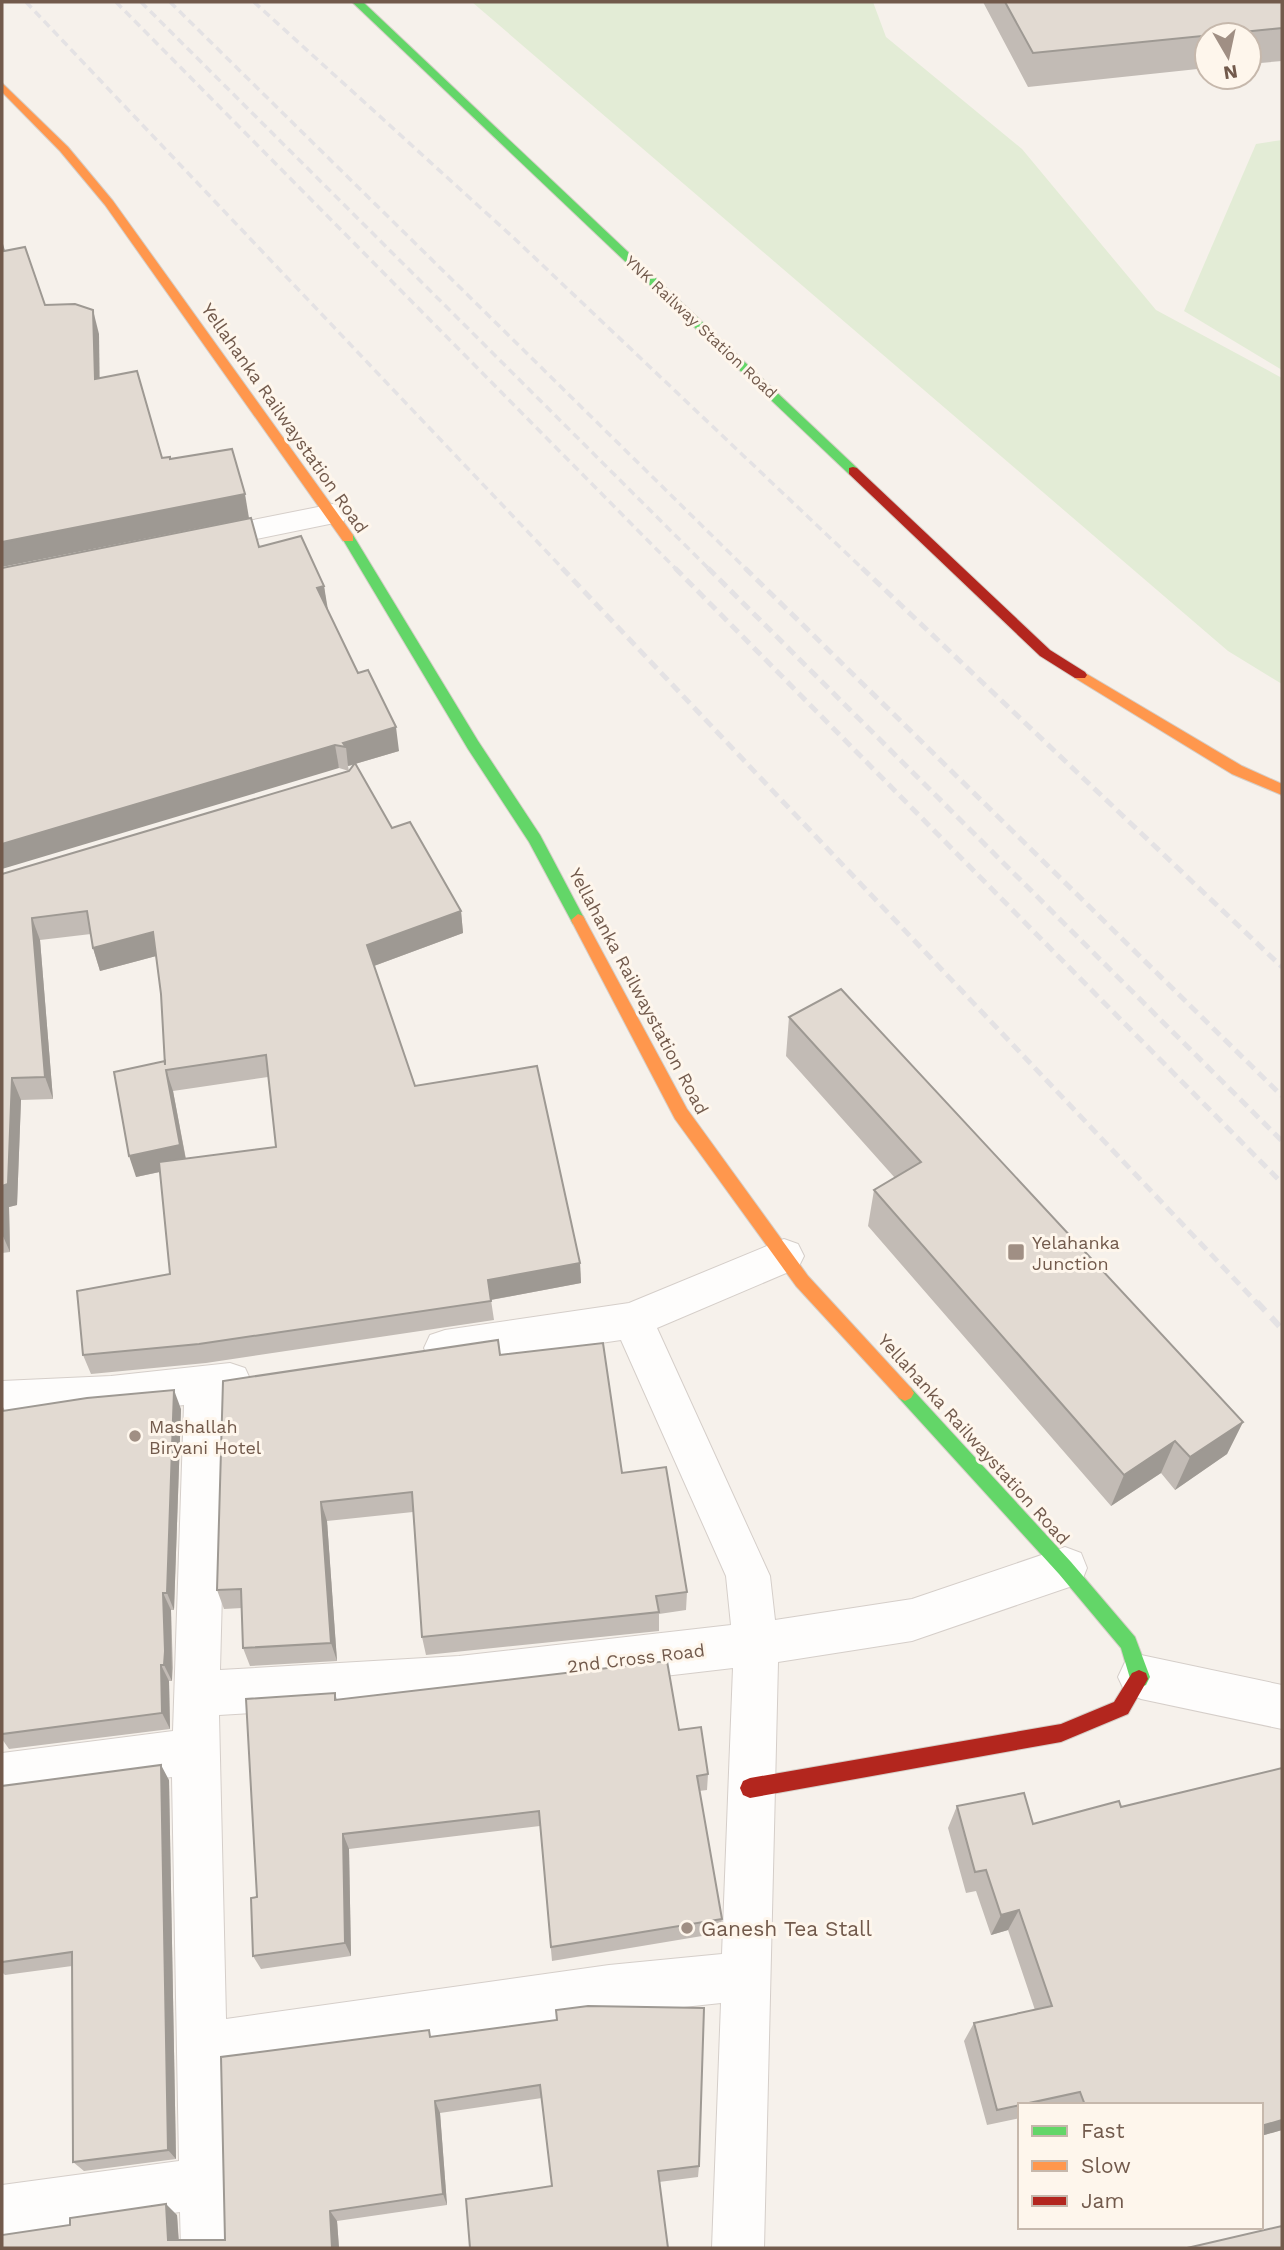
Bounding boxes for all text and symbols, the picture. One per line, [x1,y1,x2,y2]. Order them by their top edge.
north arrow [1193,21,1263,91]
text: N [1222,60,1239,85]
street label: YNK Railway Station Road [621,252,781,402]
street label: Yellahanka Railwaystation Road [197,299,373,537]
street label: Yellahanka Railwaystation Road [565,864,713,1118]
place label: Yelahanka Junction [1032,1232,1120,1274]
marker: Yelahanka Junction [1006,1242,1026,1262]
street label: Yellahanka Railwaystation Road [874,1329,1074,1549]
place label: Mashallah Biryani Hotel [149,1416,262,1458]
marker: Mashallah Biryani Hotel [127,1428,143,1444]
street label: 2nd Cross Road [566,1639,706,1677]
place label: Ganesh Tea Stall [701,1916,872,1941]
marker: Ganesh Tea Stall [679,1920,695,1936]
legend [1018,2103,1263,2229]
text: Fast [1081,2118,1125,2143]
text: Slow [1081,2153,1131,2178]
text: Jam [1081,2188,1124,2213]

